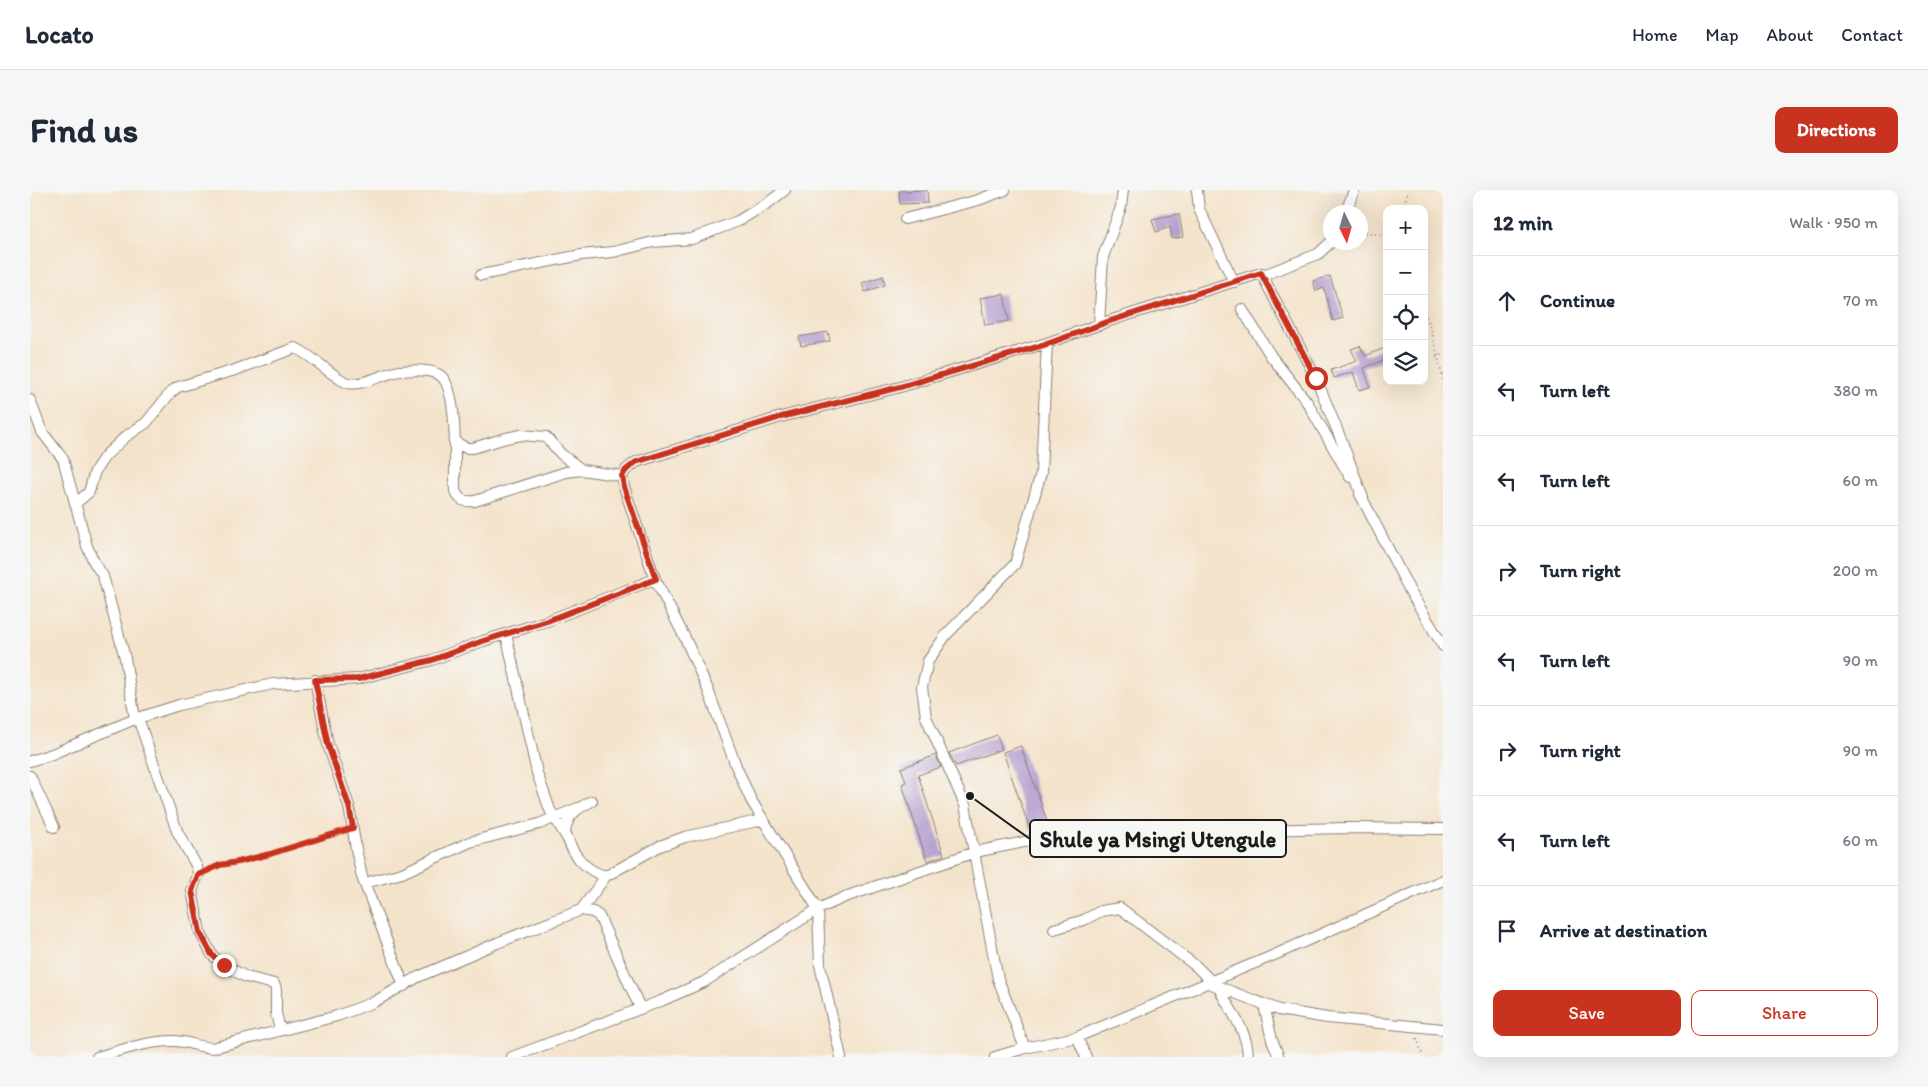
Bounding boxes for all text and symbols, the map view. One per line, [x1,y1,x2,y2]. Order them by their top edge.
text: Locato [25,20,94,49]
text: Home [1632,24,1678,46]
text: Map [1706,24,1739,46]
text: About [1767,24,1813,46]
text: Contact [1841,24,1903,46]
button: Directions [1775,107,1898,153]
text: Find us [30,109,138,151]
north arrow [1323,205,1368,250]
map controls [1383,205,1428,385]
button: + [1383,205,1428,250]
text: 12 min [1493,210,1553,235]
text: Walk · 950 m [1789,213,1878,232]
button: − [1383,250,1428,295]
icon: ahead [1493,287,1521,315]
text: Continue [1540,289,1615,312]
text: 70 m [1843,291,1878,310]
button: locate [1383,295,1428,340]
button: layers [1383,340,1428,385]
route start [1305,367,1328,390]
icon: left [1493,377,1521,405]
text: Turn left [1540,379,1610,402]
text: 380 m [1834,381,1878,400]
icon: left [1493,467,1521,495]
text: Turn left [1540,469,1610,492]
text: 60 m [1843,471,1878,490]
icon: right [1493,557,1521,585]
text: Turn right [1540,559,1621,582]
text: 200 m [1833,561,1878,580]
icon: left [1493,647,1521,675]
text: Turn left [1540,649,1610,672]
text: 90 m [1843,651,1878,670]
icon: right [1493,737,1521,765]
text: Turn right [1540,739,1621,762]
text: 90 m [1843,741,1878,760]
callout: Shule ya Msingi Utengule [1030,820,1286,857]
text: Shule ya Msingi Utengule [1040,826,1276,853]
icon: left [1493,827,1521,855]
text: Turn left [1540,829,1610,852]
text: 60 m [1843,831,1878,850]
icon: arrive [1493,917,1521,945]
text: Arrive at destination [1540,919,1707,942]
route end [213,954,236,977]
button: Save [1493,990,1681,1036]
button: Share [1691,990,1878,1036]

